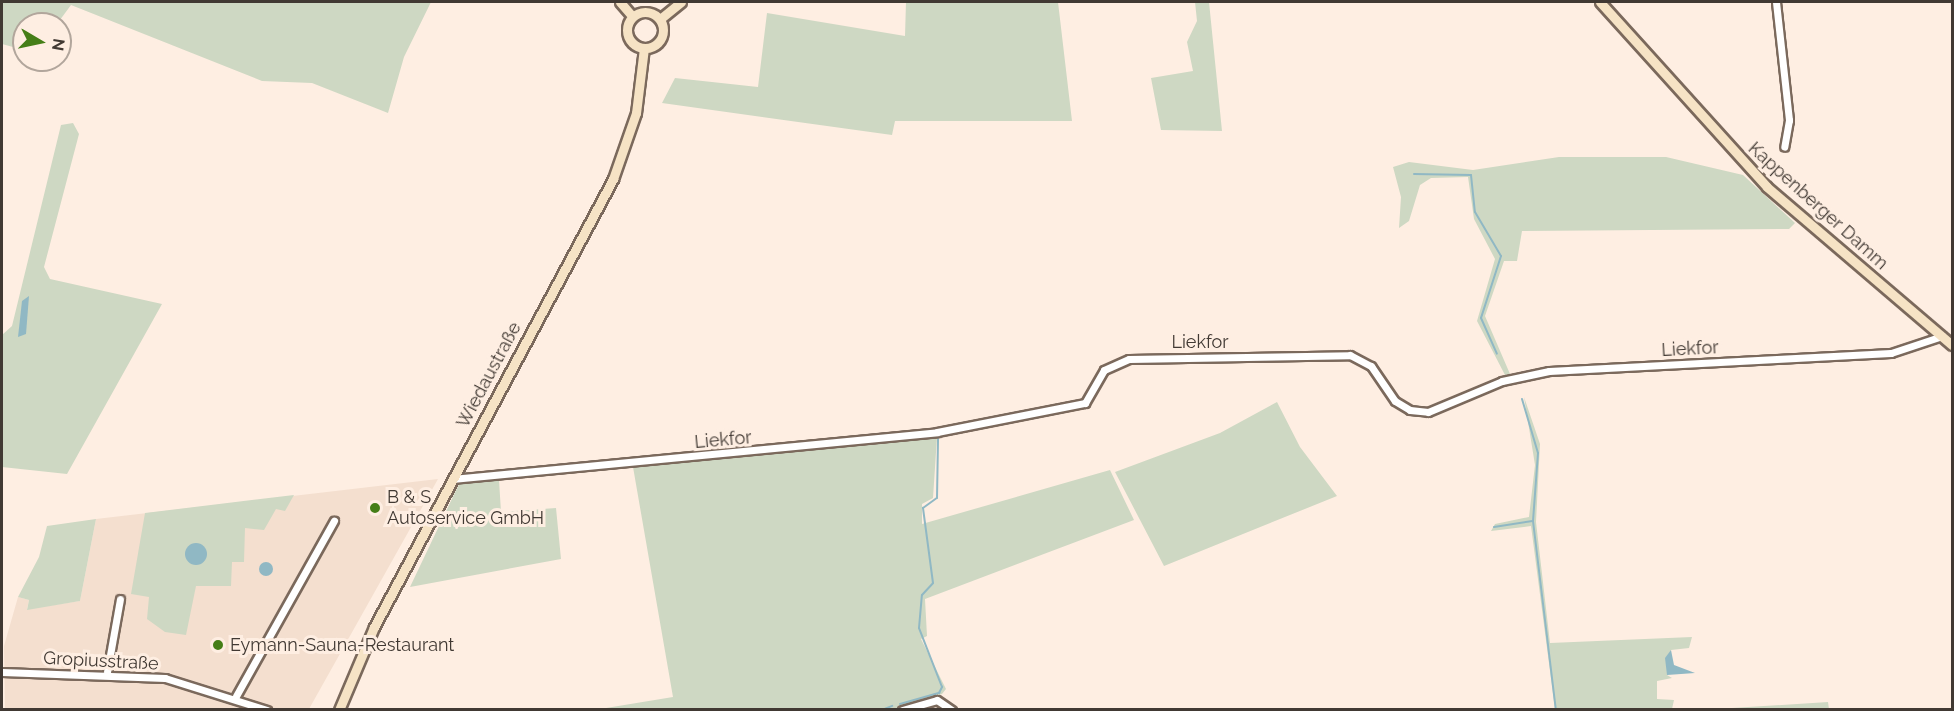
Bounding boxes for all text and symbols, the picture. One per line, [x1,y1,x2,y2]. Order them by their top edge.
north arrow [12,12,72,72]
text: N [48,37,69,52]
street label: Kappenberger Damm [1744,138,1892,274]
street label: Wiedaustraße [452,319,526,431]
street label: Liekfor [1171,331,1229,353]
street label: Liekfor [1661,337,1719,361]
street label: Liekfor [694,427,752,453]
place label: B & S Autoservice GmbH [387,487,544,530]
marker: B & S Autoservice GmbH [368,501,382,515]
place label: Eymann-Sauna-Restaurant [230,634,454,656]
marker: Eymann-Sauna-Restaurant [211,638,225,652]
street label: Gropiusstraße [43,647,159,675]

